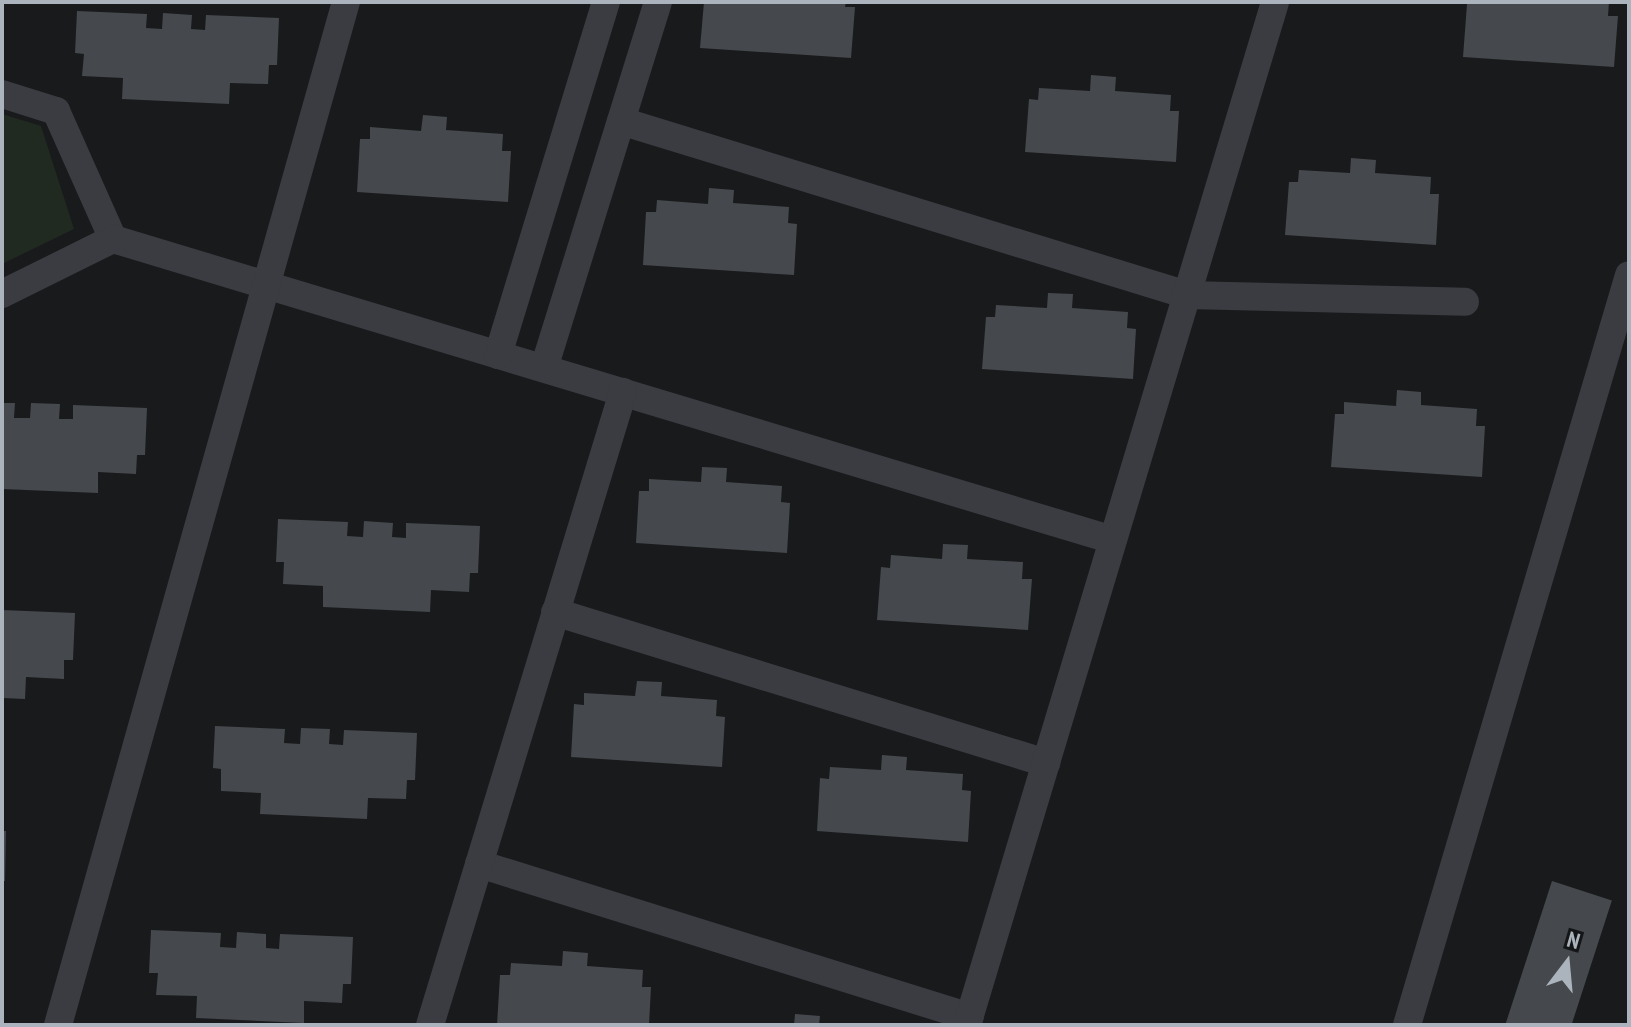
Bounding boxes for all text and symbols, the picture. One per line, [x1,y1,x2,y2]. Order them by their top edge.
north arrow [1527,923,1607,1003]
text: N [1564,925,1583,955]

